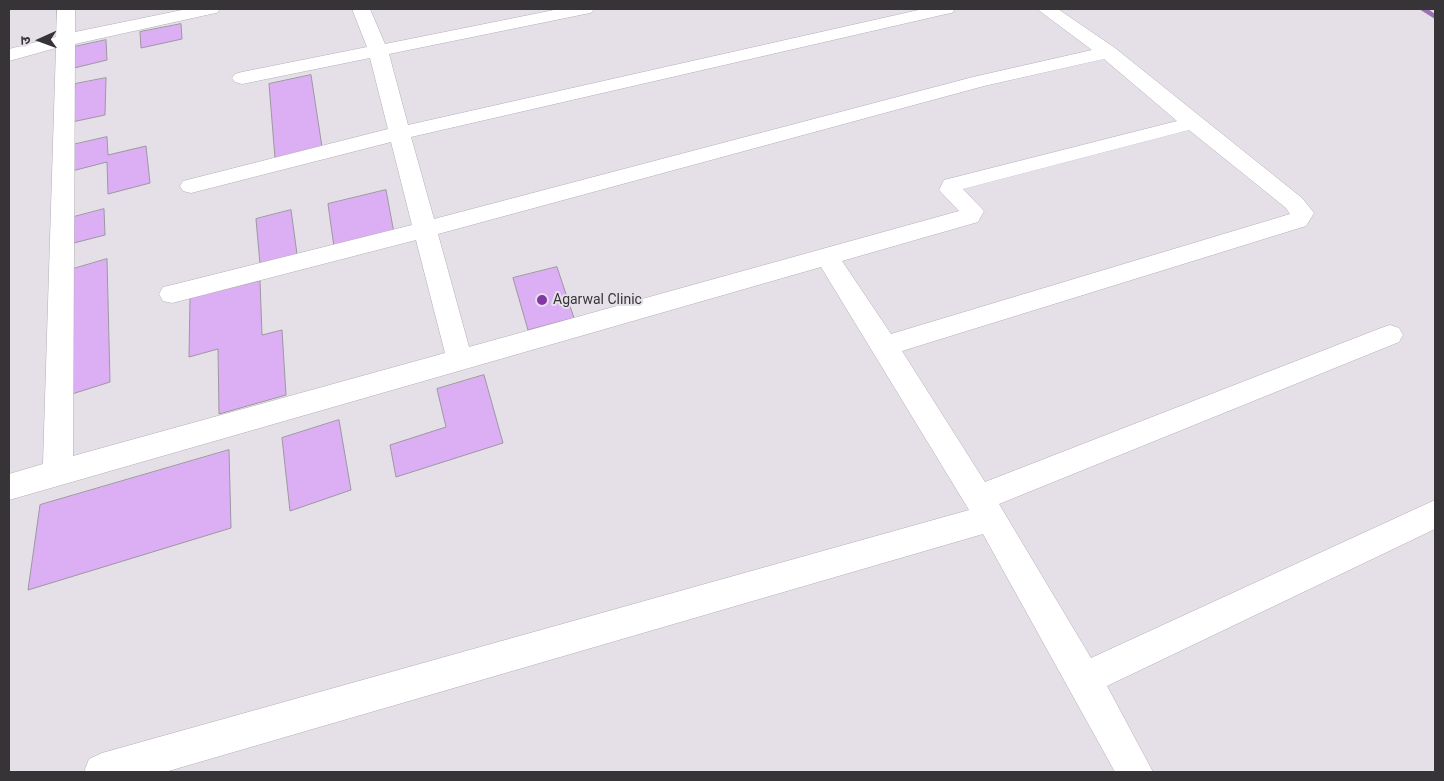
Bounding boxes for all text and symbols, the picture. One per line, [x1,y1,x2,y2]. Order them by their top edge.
north arrow [15,15,65,65]
text: उ [17,36,33,45]
place label: Agarwal Clinic [553,292,642,308]
marker: Agarwal Clinic [535,293,549,307]

